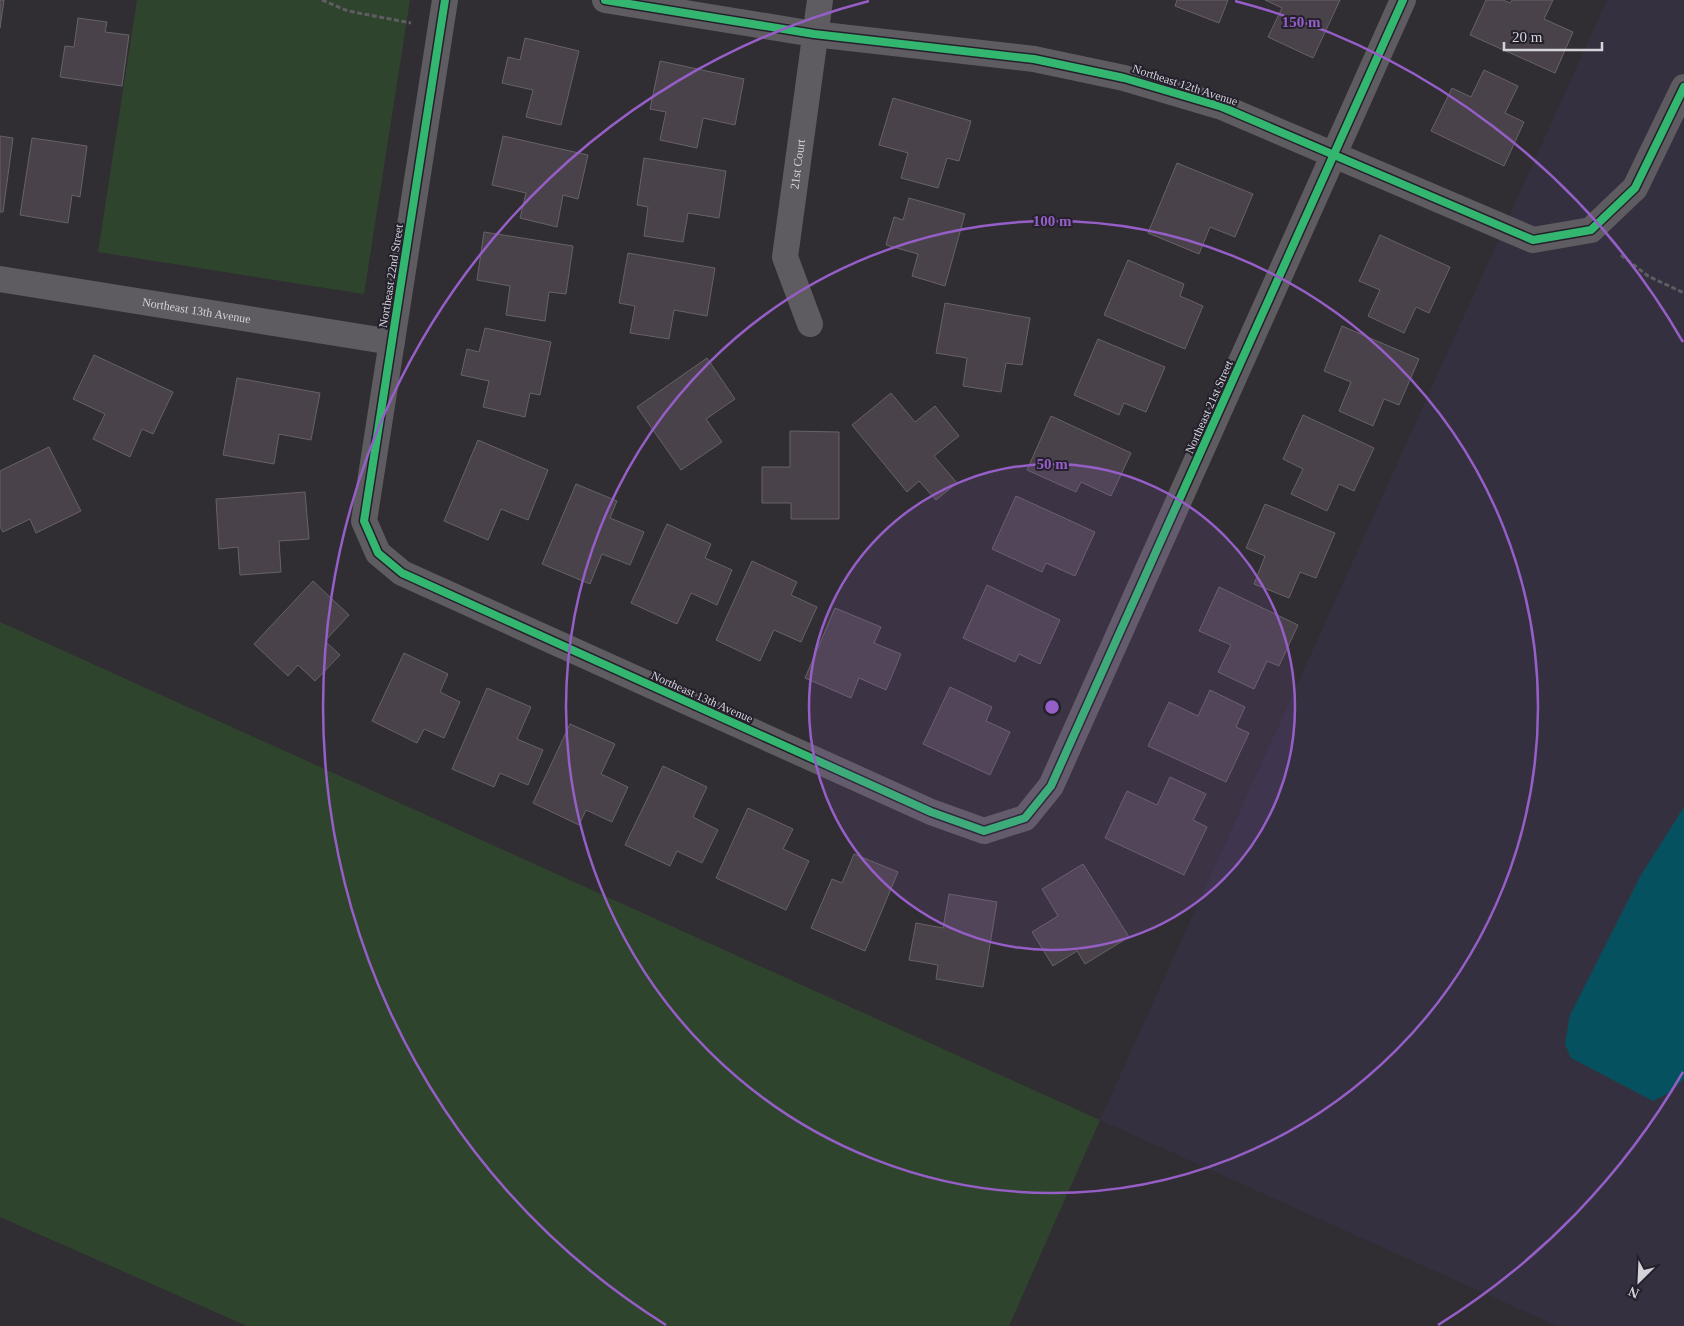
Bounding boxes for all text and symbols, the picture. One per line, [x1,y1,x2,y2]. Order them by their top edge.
text: 150 m [1282,14,1321,30]
scale bar [1504,20,1602,52]
text: 20 m [1512,29,1543,45]
street label: Northeast 12th Avenue [1131,61,1239,109]
street label: 21st Court [787,138,808,190]
text: 100 m [1033,213,1072,229]
street label: Northeast 22nd Street [376,223,406,329]
street label: Northeast 13th Avenue [141,295,252,326]
street label: Northeast 21st Street [1182,358,1236,456]
text: 50 m [1036,456,1068,472]
street label: Northeast 13th Avenue [649,668,755,726]
centre of rings [1043,698,1061,716]
north arrow [1614,1256,1664,1306]
text: N [1626,1284,1642,1301]

